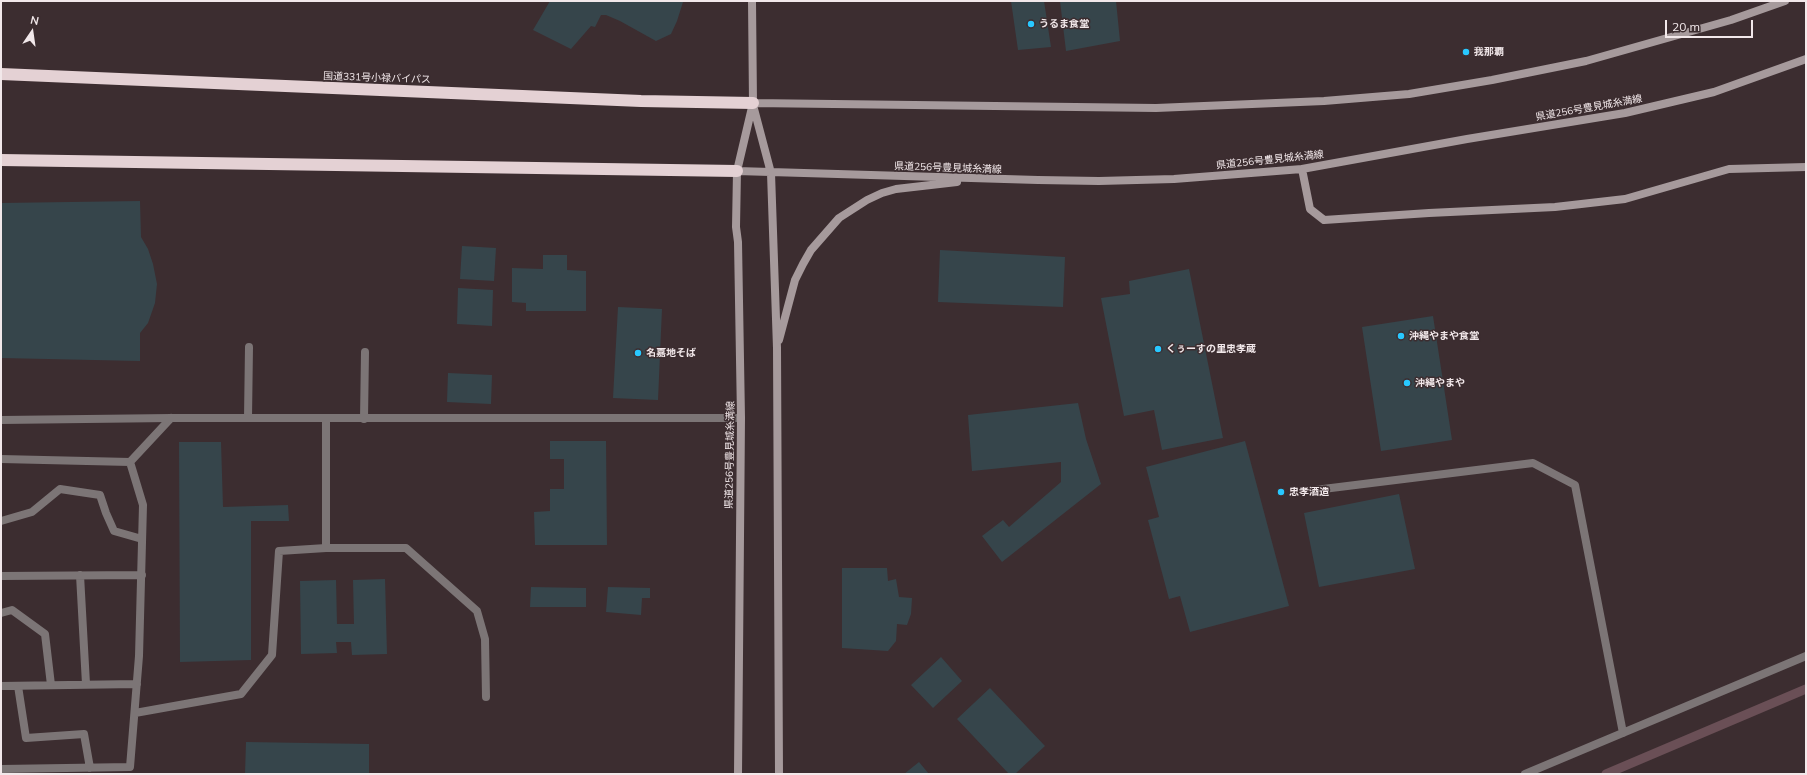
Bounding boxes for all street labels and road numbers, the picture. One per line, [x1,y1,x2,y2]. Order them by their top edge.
street label: 国道331号小禄バイパス [323,70,431,86]
street label: 県道256号豊見城糸満線 [1535,93,1643,123]
street label: 県道256号豊見城糸満線 [1216,148,1324,172]
street label: 県道256号豊見城糸満線 [894,160,1002,176]
street label: 県道256号豊見城糸満線 [723,401,737,509]

